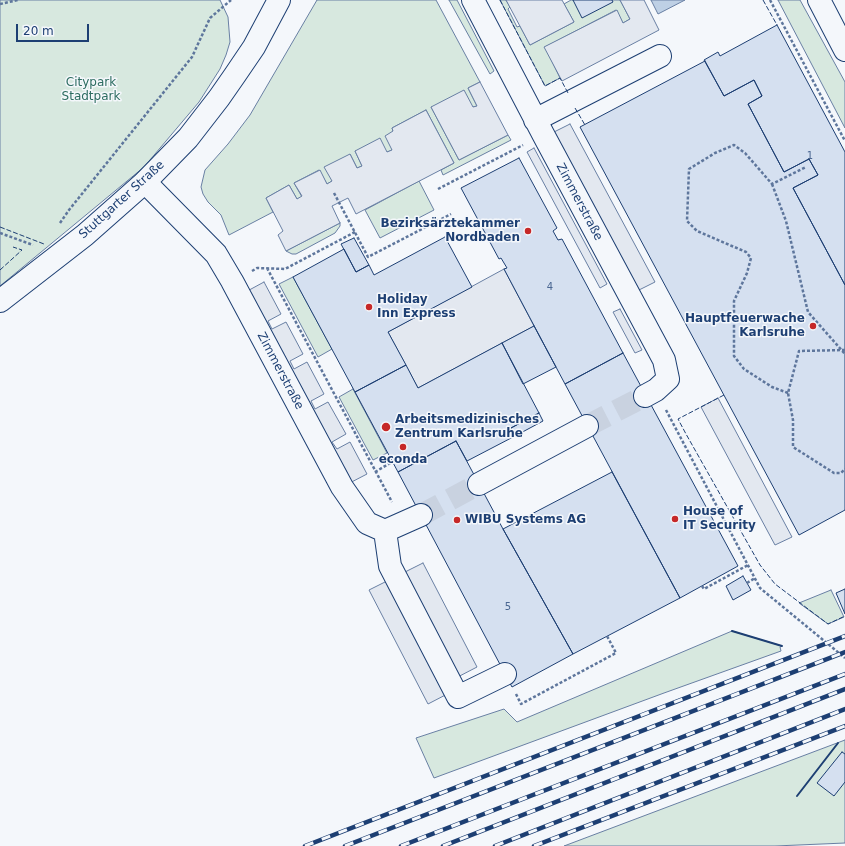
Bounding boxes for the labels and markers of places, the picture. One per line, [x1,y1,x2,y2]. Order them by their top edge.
place label: Bezirksärztekammer Nordbaden [381,217,520,245]
marker: Bezirksärztekammer Nordbaden [523,226,533,236]
place label: Holiday Inn Express [377,293,456,321]
marker: Holiday Inn Express [364,302,374,312]
place label: Hauptfeuerwache Karlsruhe [685,312,805,340]
marker: Hauptfeuerwache Karlsruhe [808,321,818,331]
place label: Arbeitsmedizinisches Zentrum Karlsruhe [395,413,539,441]
marker: Arbeitsmedizinisches Zentrum Karlsruhe [380,421,392,433]
marker: econda [398,442,408,452]
place label: econda [379,453,427,467]
place label: House of IT Security [683,505,756,533]
place label: WIBU Systems AG [465,513,586,527]
marker: House of IT Security [670,514,680,524]
marker: WIBU Systems AG [452,515,462,525]

